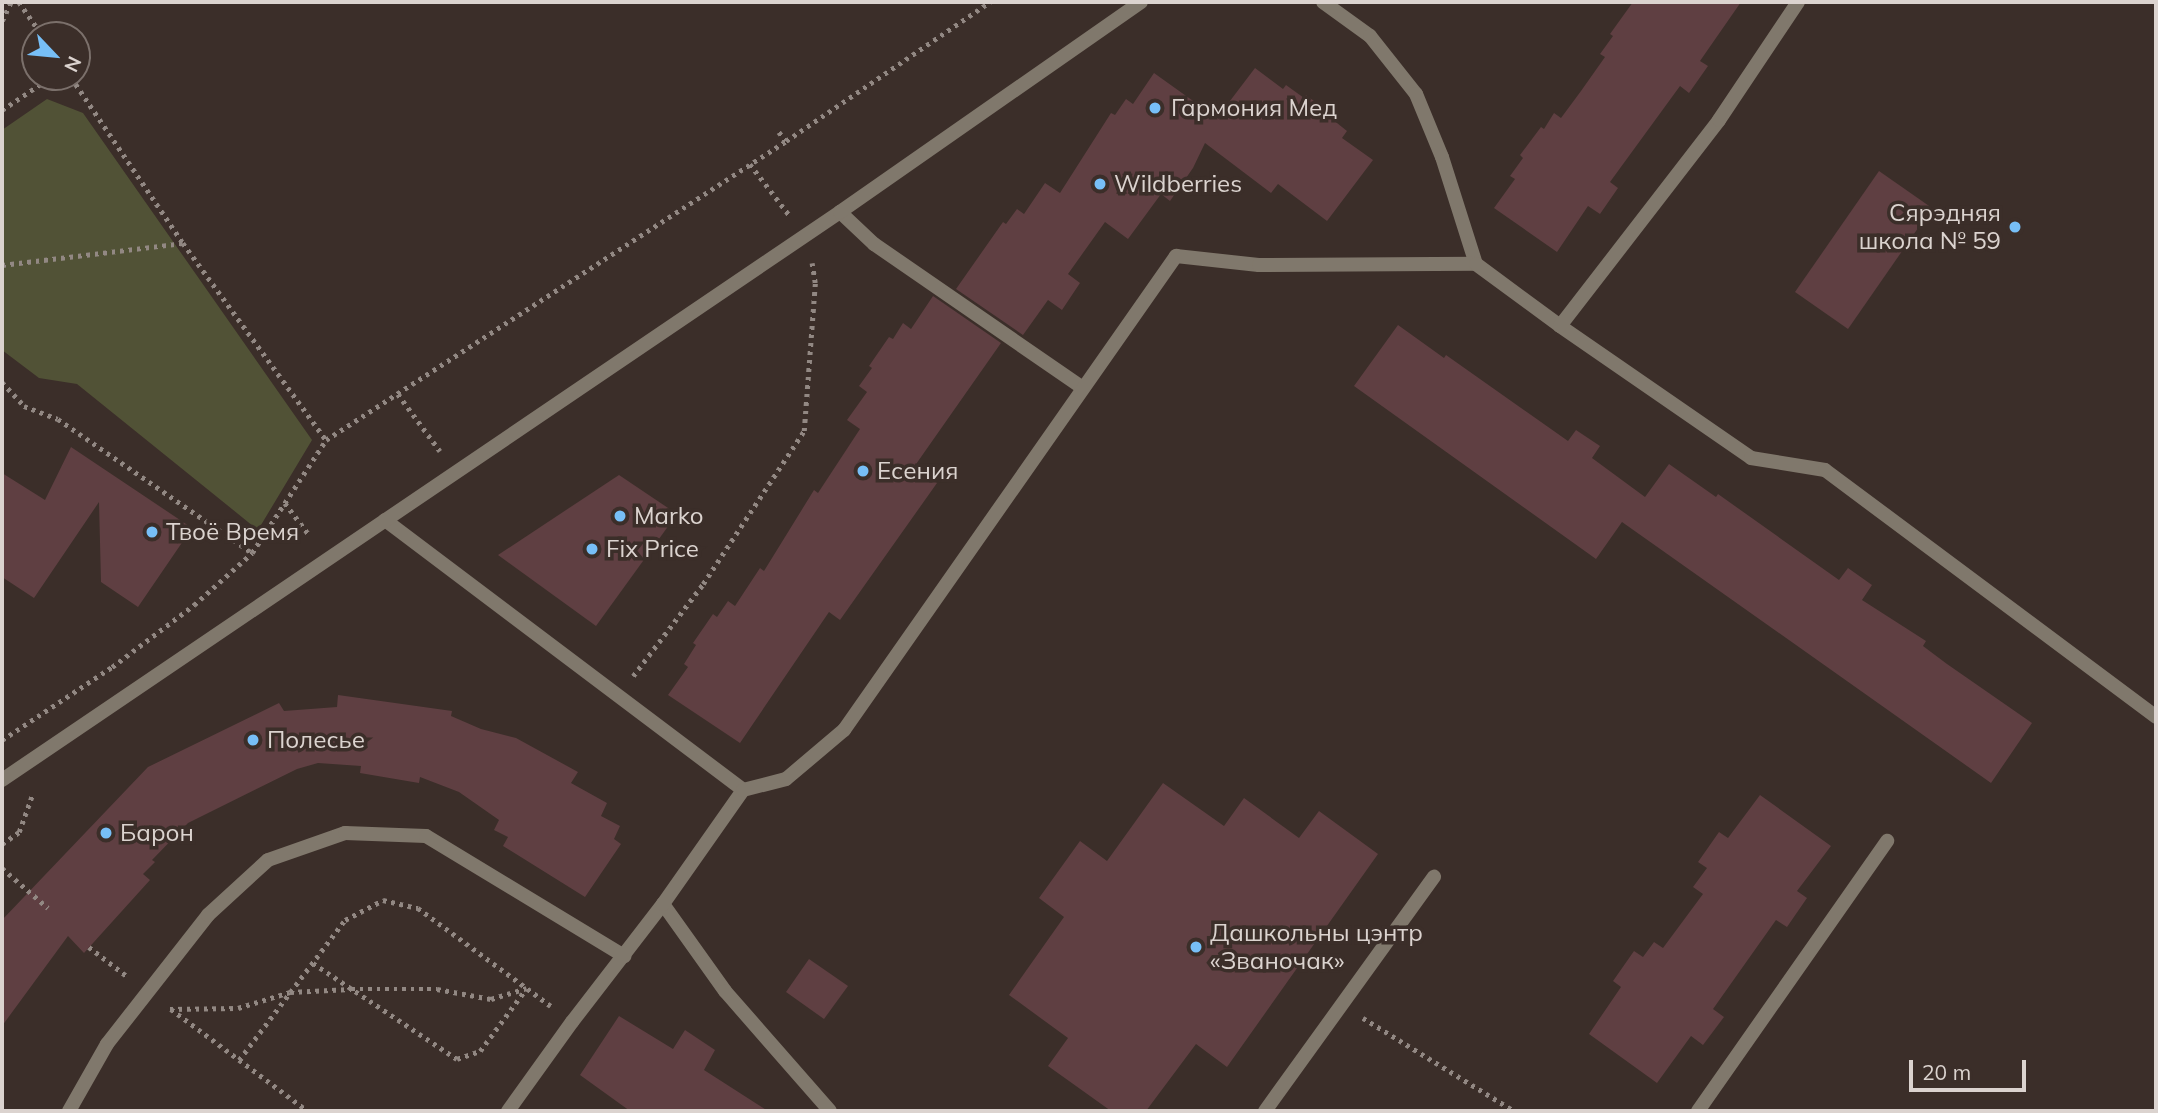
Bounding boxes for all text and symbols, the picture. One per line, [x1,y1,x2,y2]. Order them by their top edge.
north arrow [21,21,91,91]
text: N [59,53,87,76]
place label: Гармония Мед [1171,94,1337,122]
marker: Гармония Мед [1145,98,1165,118]
place label: Wildberries [1114,170,1242,198]
marker: Wildberries [1092,176,1108,192]
place label: Сярэдняя школа № 59 [1859,199,2001,255]
marker: Сярэдняя школа № 59 [2007,219,2023,235]
place label: Есения [877,457,958,485]
marker: Есения [855,463,871,479]
place label: Marko [634,502,703,530]
marker: Marko [612,508,628,524]
place label: Твоё Время [166,518,299,546]
marker: Твоё Время [144,524,160,540]
place label: Fix Price [606,535,699,563]
marker: Fix Price [584,541,600,557]
place label: Полесье [267,726,365,754]
marker: Полесье [245,732,261,748]
place label: Барон [120,819,194,847]
marker: Барон [98,825,114,841]
place label: Дашкольны цэнтр «Званочак» [1210,919,1423,975]
marker: Дашкольны цэнтр «Званочак» [1188,939,1204,955]
scale bar [1913,1046,2030,1090]
text: 20 m [1922,1059,1971,1085]

